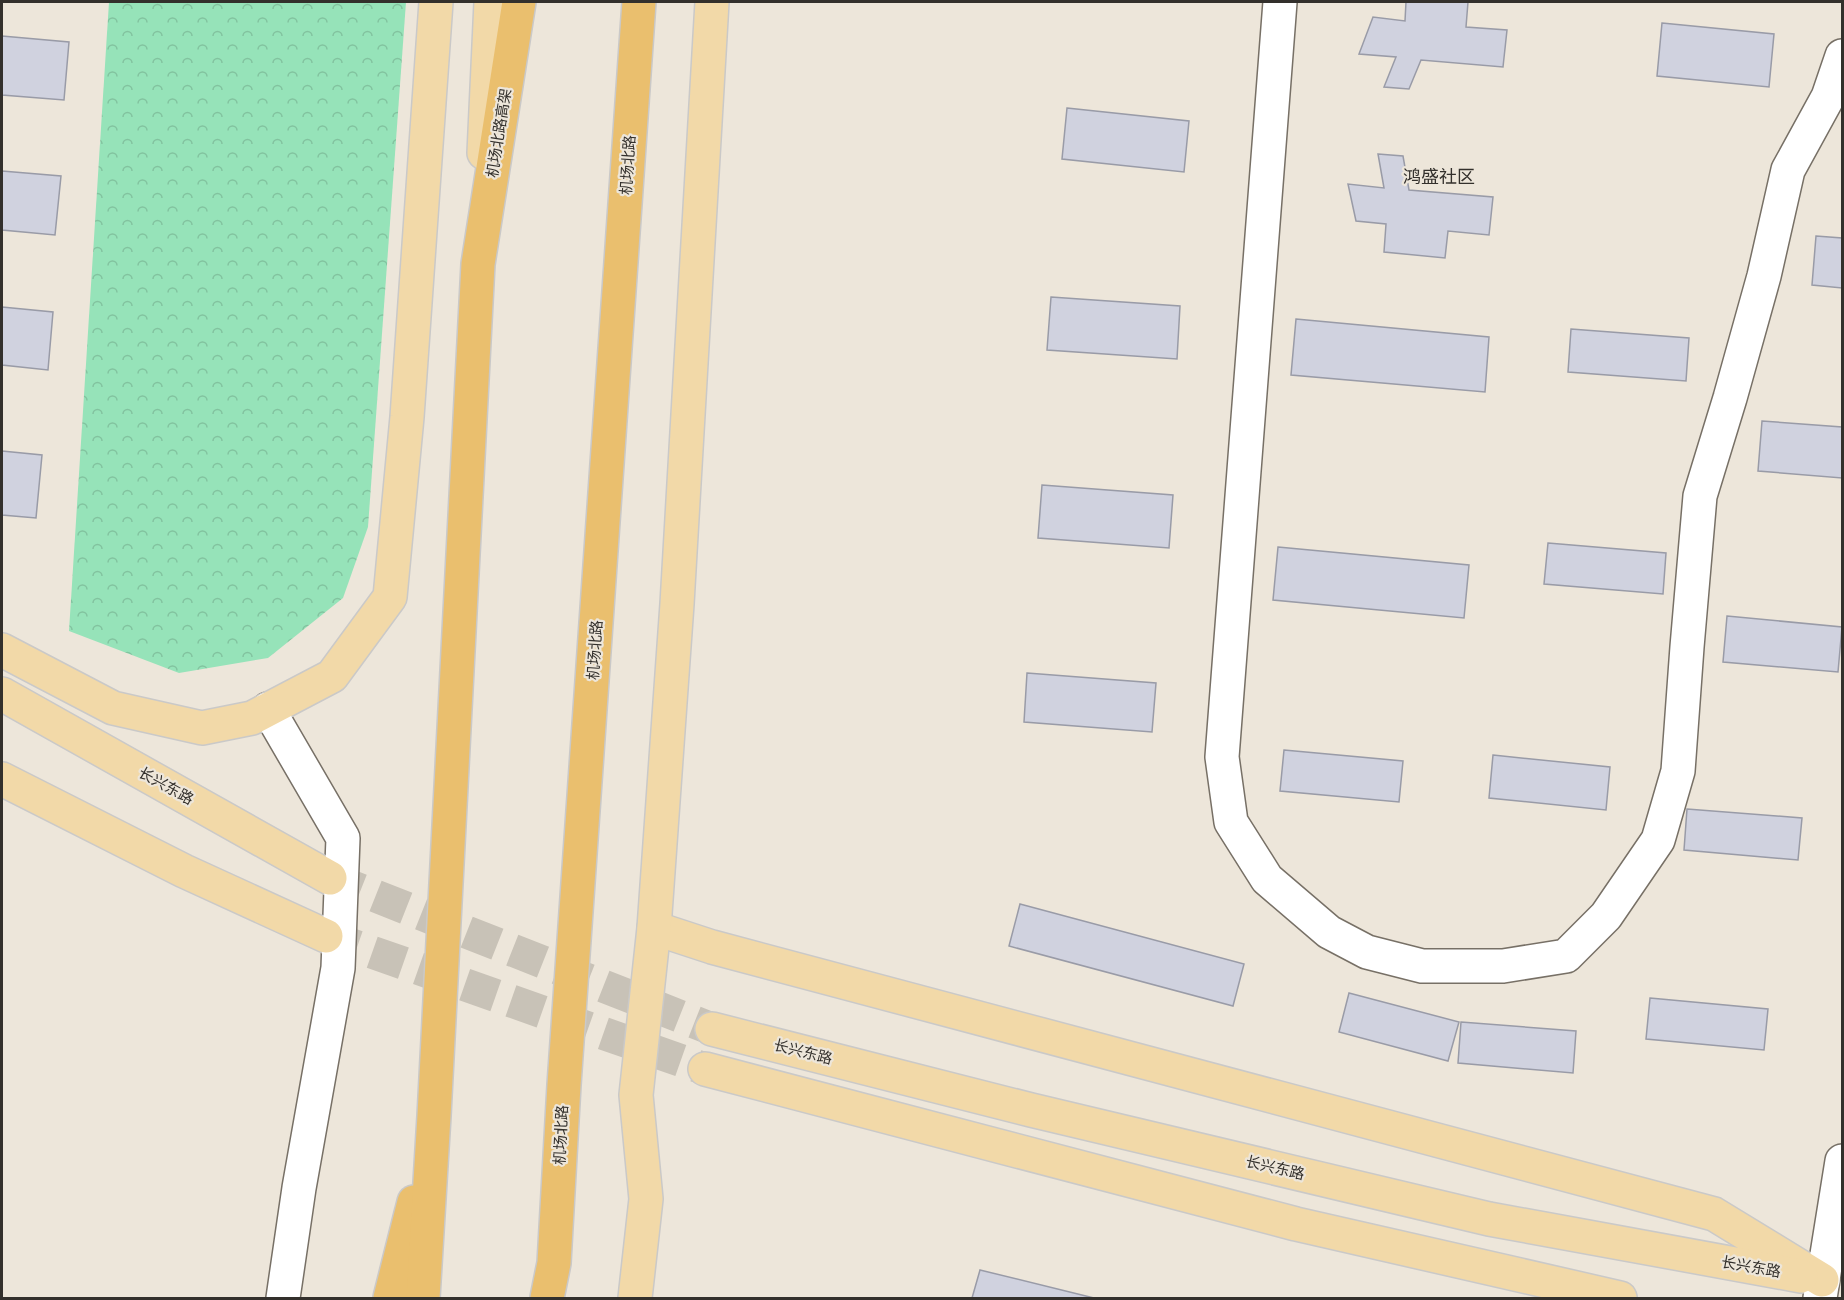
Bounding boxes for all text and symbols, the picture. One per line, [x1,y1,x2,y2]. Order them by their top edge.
street label: 机场北路高架 [482,87,516,179]
street label: 机场北路 [616,134,640,196]
district label: 鸿盛社区 [1403,165,1475,189]
street label: 机场北路 [583,619,607,681]
street label: 长兴东路 [135,763,197,809]
street label: 长兴东路 [771,1035,835,1069]
street label: 机场北路 [549,1105,573,1165]
street label: 长兴东路 [1244,1152,1306,1184]
street label: 长兴东路 [1720,1252,1782,1282]

